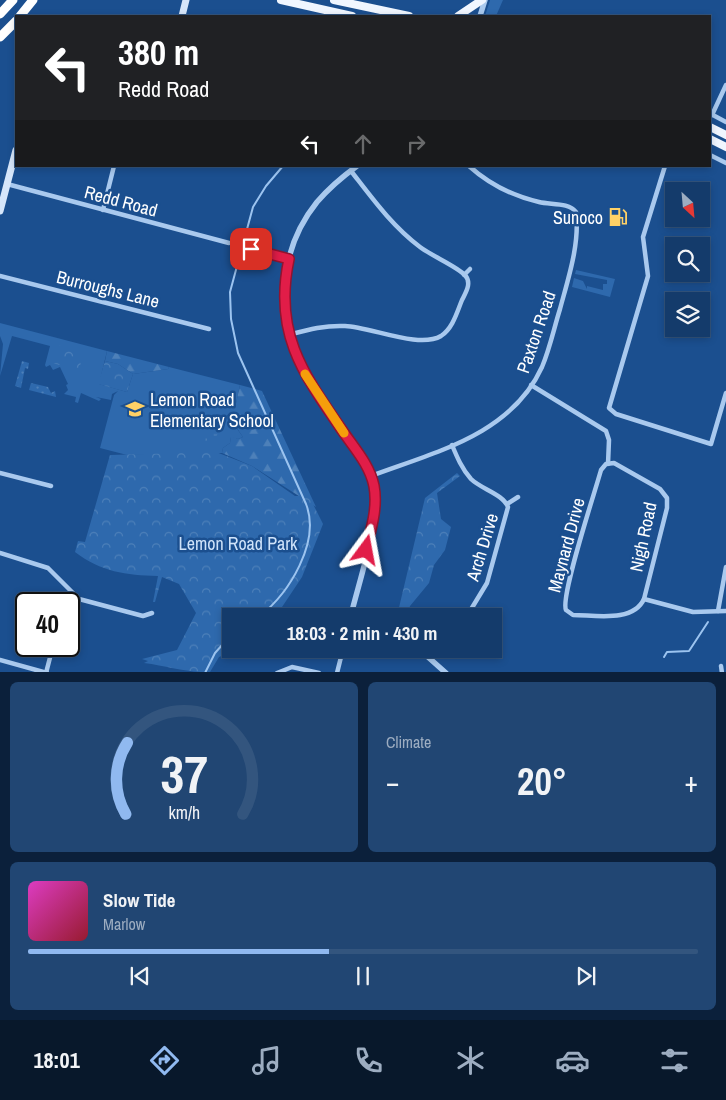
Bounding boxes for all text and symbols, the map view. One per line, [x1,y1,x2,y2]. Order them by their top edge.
text: 380 m [118,29,199,76]
icon: left [35,35,100,100]
text: Redd Road [118,74,209,104]
icon: left [296,130,324,158]
icon: ahead [349,130,377,158]
icon: right [402,130,430,158]
street label: Redd Road [82,179,160,223]
north arrow [665,182,710,228]
map controls [665,182,710,337]
place label: Sunoco [553,205,603,230]
fuel station icon: Sunoco [607,206,629,228]
pin [230,228,272,270]
icon: arrive [237,235,265,263]
button: search [665,237,710,282]
street label: Burroughs Lane [54,264,162,314]
street label: Paxton Road [510,288,562,376]
button: layers [665,292,710,337]
place label: Lemon Road Elementary School [150,387,274,433]
school or university icon: Lemon Road Elementary School [124,398,146,420]
street label: Maynard Drive [541,495,591,595]
street label: Nigh Road [623,500,663,574]
street label: Arch Drive [460,510,504,585]
position arrow [339,523,391,575]
park label: Lemon Road Park [179,531,298,556]
speed limit sign: 40 [15,592,80,657]
text: 18:03 · 2 min · 430 m [287,620,437,646]
text: Climate [386,731,431,753]
text: 37 [160,739,208,809]
text: 20° [517,756,567,807]
text: − [386,763,399,801]
text: + [685,763,698,801]
text: km/h [168,801,200,825]
text: Slow Tide [103,887,175,913]
text: Marlow [103,913,145,935]
icon: previous [126,962,154,990]
icon: pause [349,962,377,990]
icon: next [572,962,600,990]
icon: directions [147,1043,182,1078]
icon: music [249,1043,284,1078]
icon: phone [351,1043,386,1078]
icon: climate [453,1043,488,1078]
icon: car [555,1043,590,1078]
icon: filters [657,1043,692,1078]
text: 18:01 [34,1045,80,1075]

